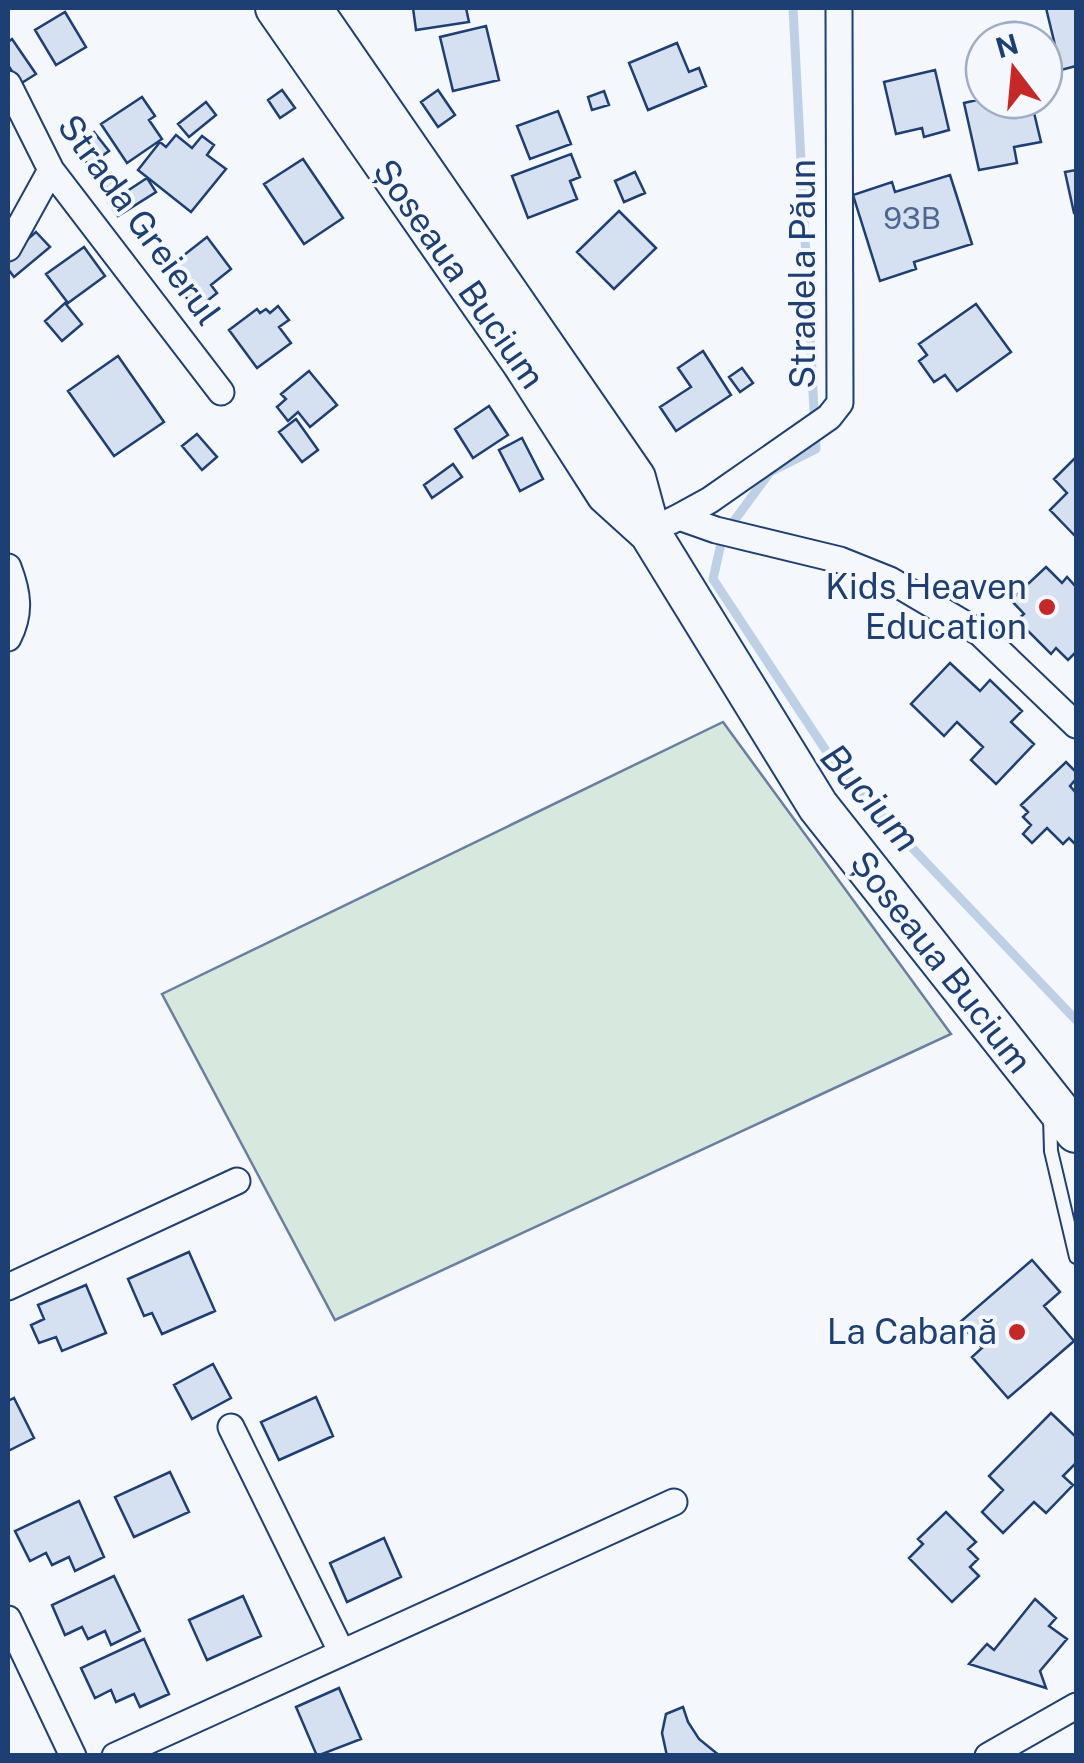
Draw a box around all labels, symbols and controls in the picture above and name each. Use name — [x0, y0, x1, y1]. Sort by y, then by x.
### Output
north arrow — [964, 20, 1064, 120]
text: N — [992, 27, 1022, 64]
street label: Strada Greierul — [49, 107, 229, 333]
street label: Șoseaua Bucium — [365, 151, 554, 396]
street label: Stradela Păun — [782, 159, 823, 389]
house number: 93B — [883, 200, 941, 236]
place label: Kids Heaven Education — [825, 566, 1027, 647]
marker: Kids Heaven Education — [1036, 596, 1058, 618]
water label: Bucium — [811, 735, 929, 861]
street label: Șoseaua Bucium — [842, 843, 1041, 1081]
place label: La Cabană — [827, 1311, 997, 1352]
marker: La Cabană — [1006, 1321, 1028, 1343]

